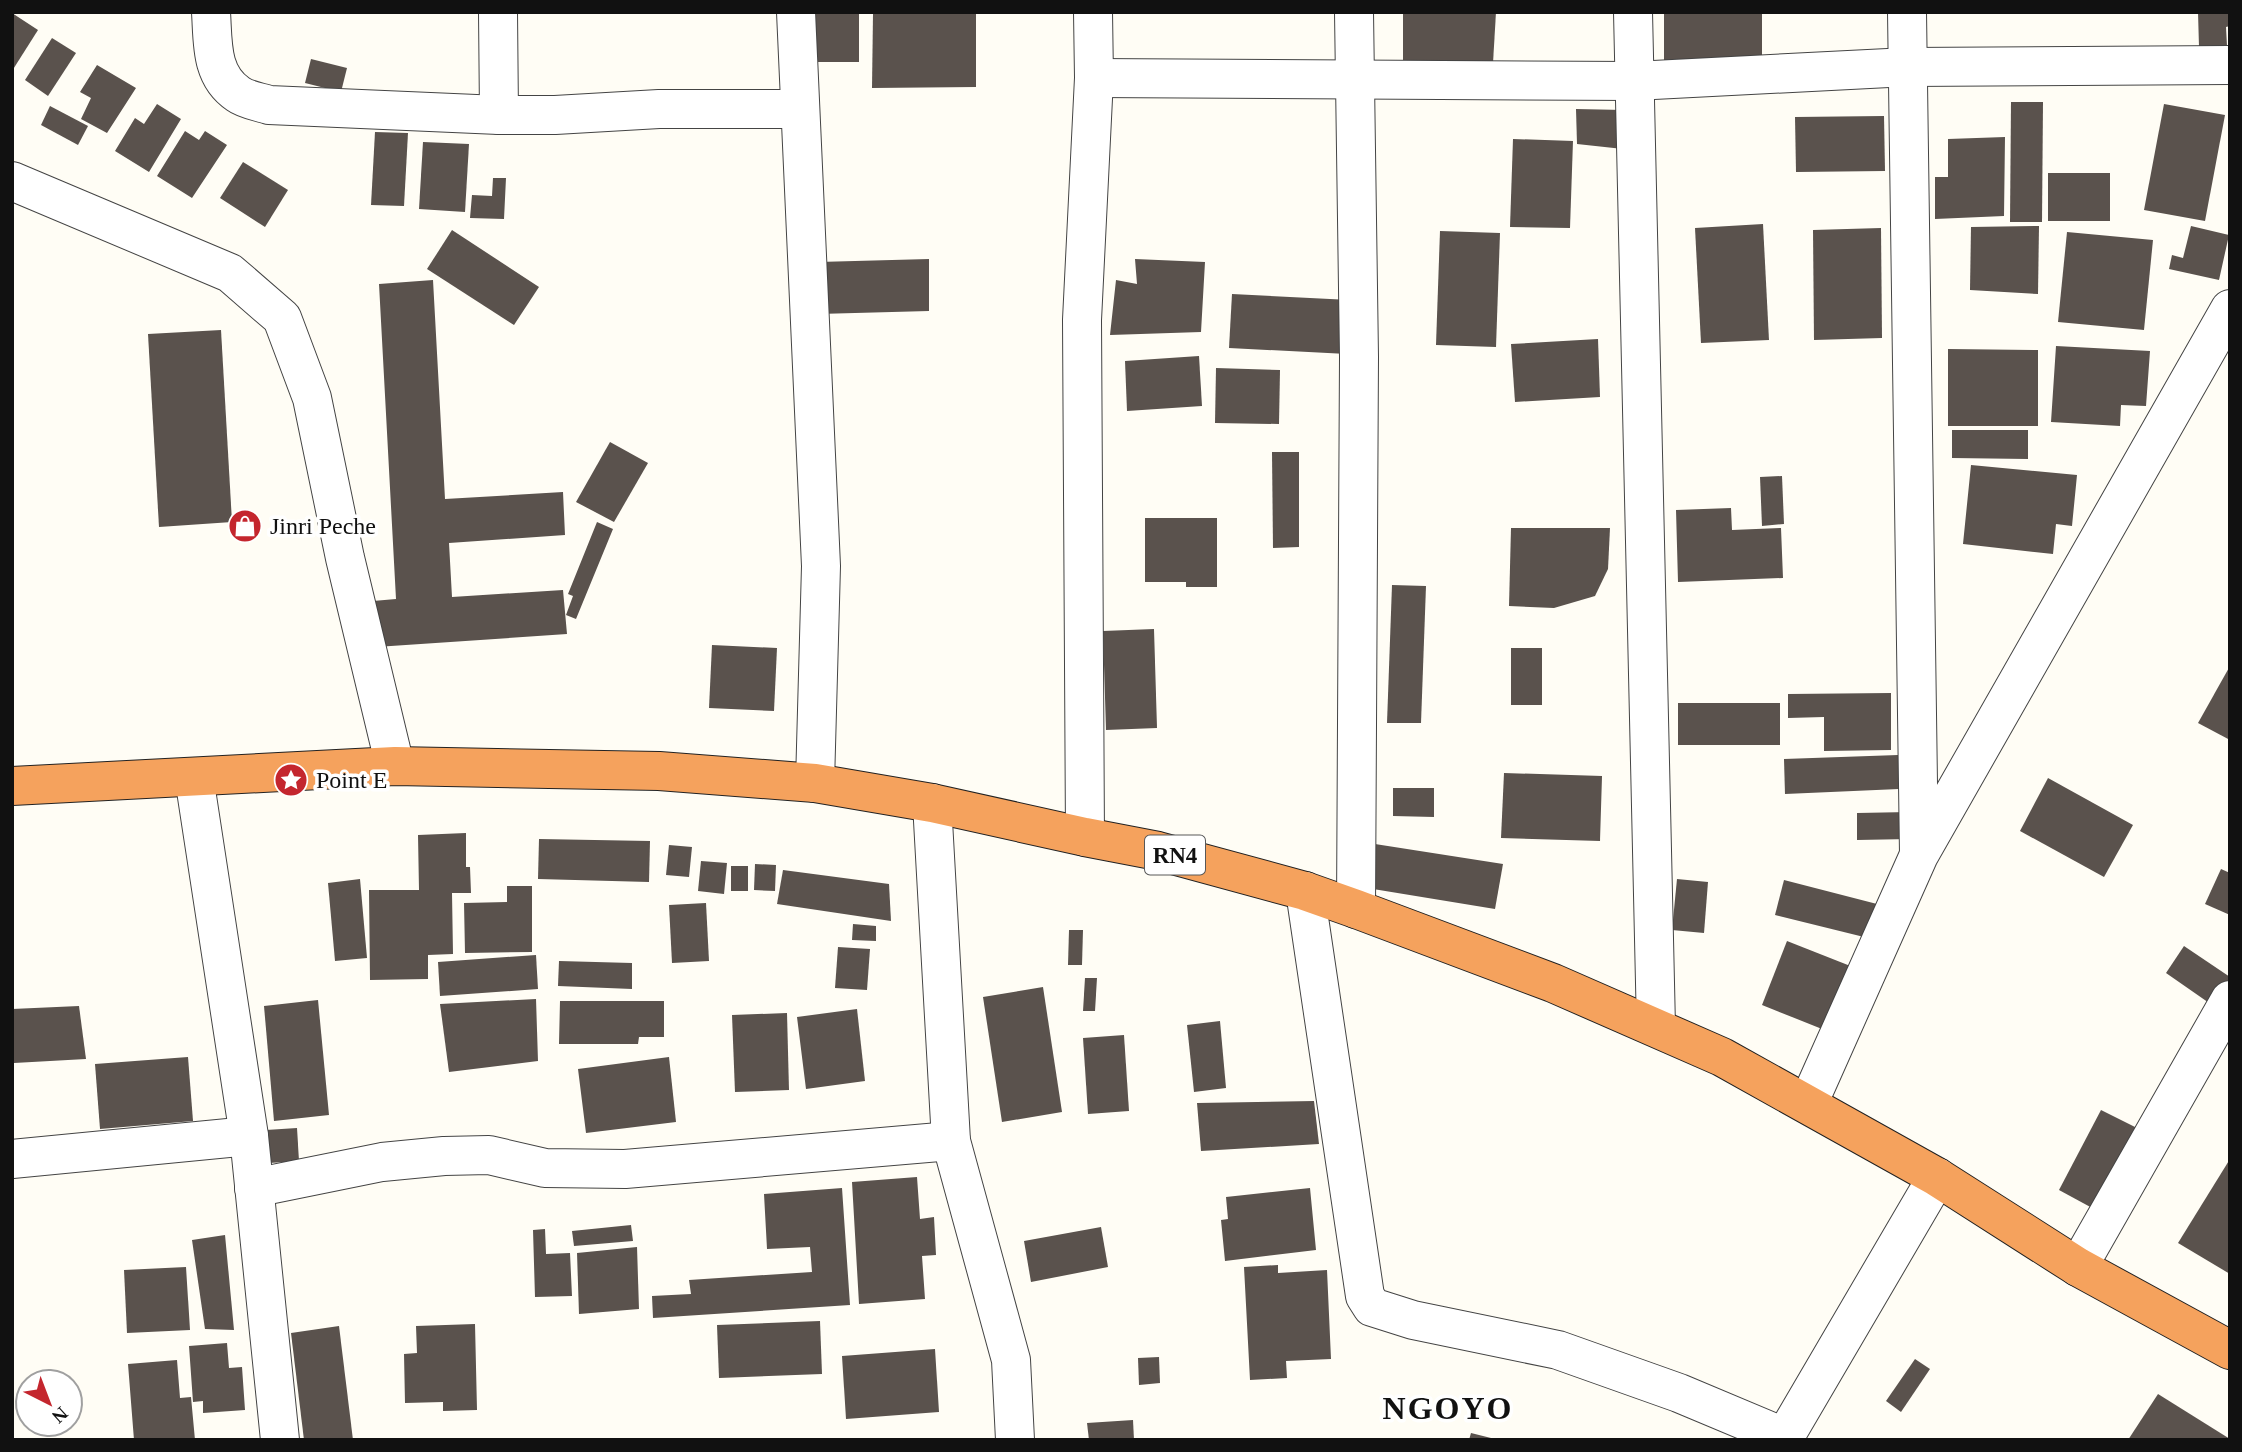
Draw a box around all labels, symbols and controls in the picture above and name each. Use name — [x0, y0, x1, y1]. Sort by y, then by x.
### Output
shop icon: Jinri Peche — [226, 507, 264, 545]
place label: Jinri Peche — [270, 513, 376, 539]
place icon: Point E — [272, 761, 310, 799]
place label: Point E — [316, 767, 387, 793]
road number: RN4 — [1145, 835, 1205, 874]
north arrow — [14, 1368, 84, 1438]
district label: NGOYO — [1383, 1390, 1513, 1426]
text: N — [48, 1403, 72, 1428]

